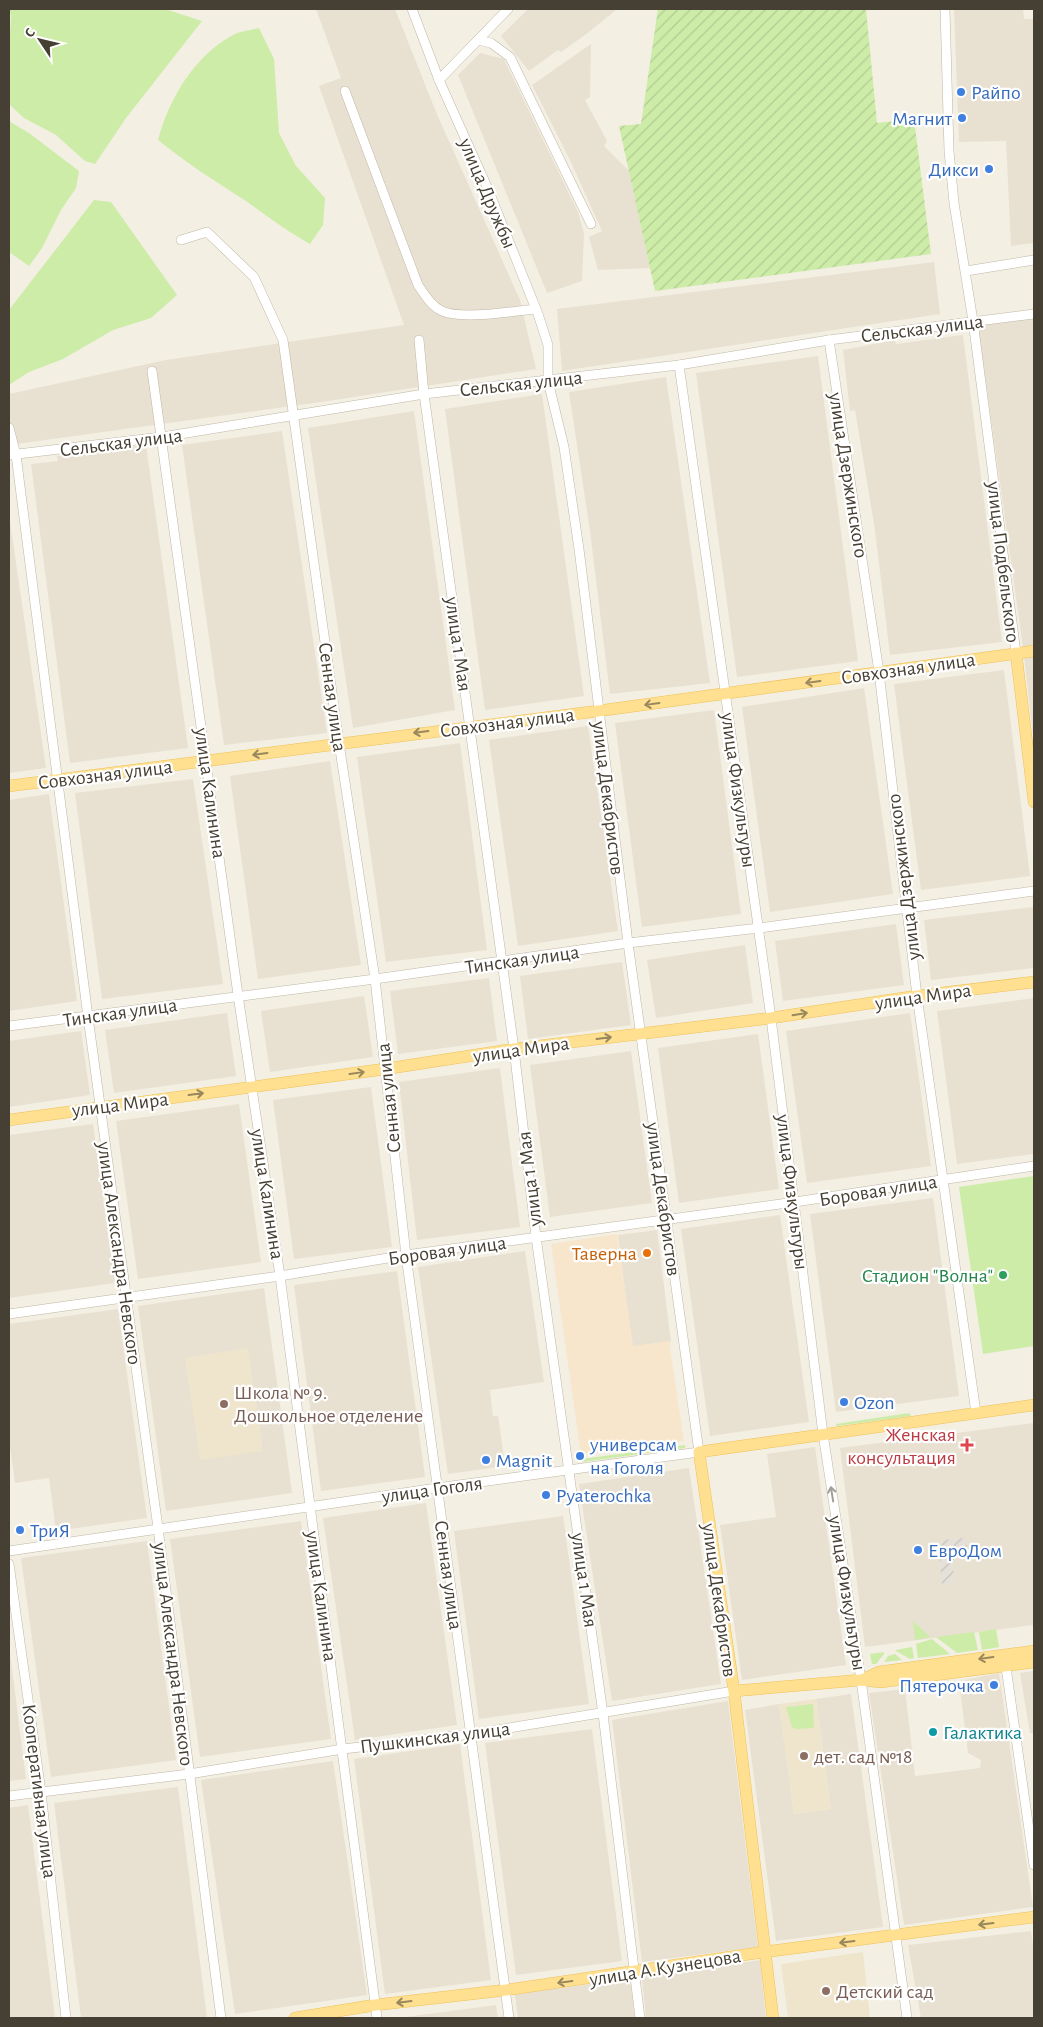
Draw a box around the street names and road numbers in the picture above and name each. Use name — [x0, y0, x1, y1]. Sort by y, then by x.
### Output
street label: улица Дружбы — [455, 135, 519, 251]
street label: Сельская улица — [860, 312, 985, 346]
street label: Сельская улица — [459, 368, 584, 400]
street label: улица Дзержинского — [825, 390, 871, 559]
street label: Сельская улица — [59, 426, 184, 460]
street label: улица Подбельского — [983, 479, 1023, 644]
street label: улица 1 Мая — [441, 594, 475, 693]
street label: Сенная улица — [314, 641, 350, 753]
street label: Совхозная улица — [840, 650, 977, 688]
street label: Совхозная улица — [439, 705, 576, 741]
street label: улица Физкультуры — [717, 710, 759, 869]
street label: улица Декабристов — [589, 719, 627, 876]
street label: улица Калинина — [191, 726, 229, 860]
street label: Совхозная улица — [37, 757, 174, 793]
street label: улица Дзержинского — [884, 793, 924, 962]
street label: Тинская улица — [464, 942, 581, 978]
street label: улица Мира — [873, 980, 973, 1014]
street label: Тинская улица — [62, 995, 179, 1031]
street label: улица Мира — [471, 1033, 571, 1067]
street label: Сенная улица — [373, 1042, 405, 1154]
street label: улица Мира — [70, 1089, 169, 1121]
street label: улица Физкультуры — [772, 1112, 811, 1271]
street label: улица Декабристов — [642, 1120, 684, 1277]
street label: улица Калинина — [247, 1127, 287, 1261]
street label: улица 1 Мая — [514, 1130, 546, 1229]
street label: улица Александра Невского — [93, 1139, 145, 1366]
street label: Боровая улица — [818, 1172, 939, 1210]
street label: Боровая улица — [387, 1233, 508, 1269]
street label: улица Гоголя — [379, 1473, 484, 1507]
street label: улица Физкультуры — [825, 1513, 869, 1672]
street label: Сенная улица — [430, 1519, 466, 1631]
street label: улица Декабристов — [698, 1521, 740, 1678]
street label: улица Калинина — [302, 1529, 340, 1663]
street label: улица 1 Мая — [567, 1530, 601, 1629]
street label: улица Александра Невского — [149, 1540, 197, 1767]
street label: Кооперативная улица — [18, 1703, 60, 1879]
street label: Пушкинская улица — [359, 1719, 511, 1757]
street label: улица А.Кузнецова — [587, 1946, 742, 1990]

